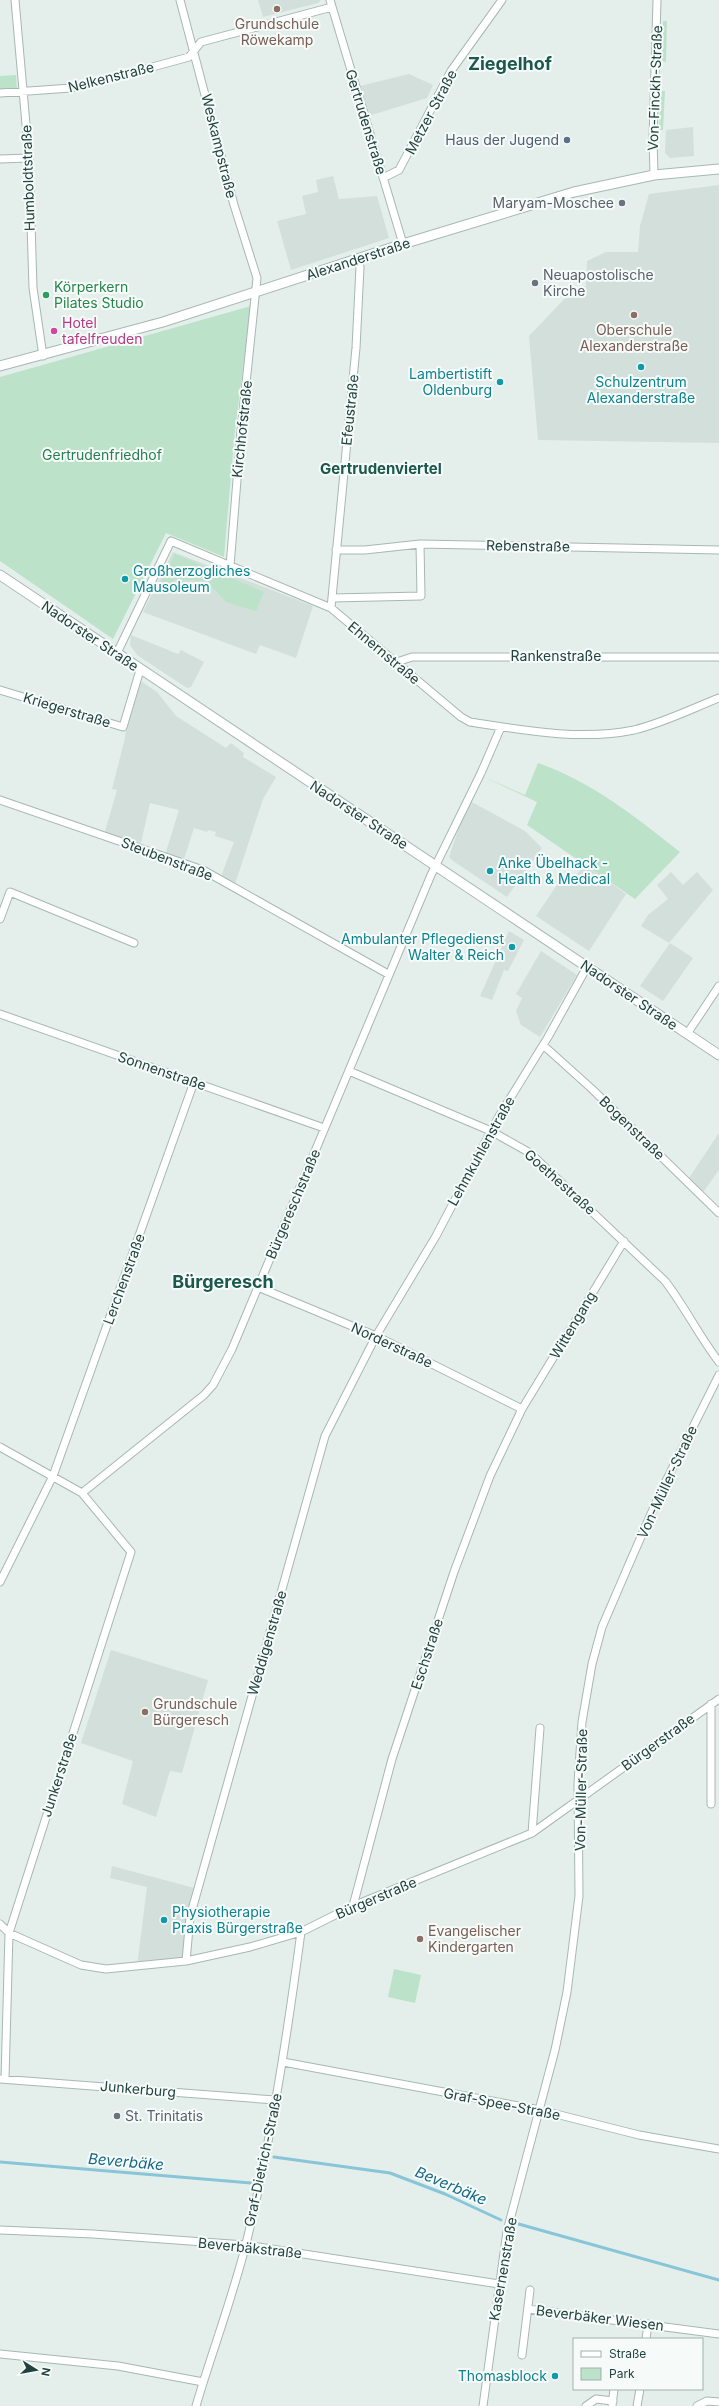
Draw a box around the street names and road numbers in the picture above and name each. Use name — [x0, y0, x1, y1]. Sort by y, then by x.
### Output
street label: Von-Finckh-Straße — [644, 25, 665, 151]
street label: Nelkenstraße — [66, 58, 156, 95]
street label: Metzer Straße — [401, 66, 460, 157]
street label: Gertrudenstraße — [342, 67, 391, 177]
street label: Weskampstraße — [198, 92, 241, 200]
street label: Humboldtstraße — [17, 125, 38, 231]
street label: Alexanderstraße — [304, 234, 412, 283]
street label: Efeustraße — [337, 373, 362, 446]
street label: Kirchhofstraße — [228, 379, 255, 478]
street label: Rebenstraße — [486, 536, 570, 555]
street label: Nadorster Straße — [39, 597, 142, 674]
street label: Ehnernstraße — [345, 618, 424, 688]
street label: Rankenstraße — [511, 647, 601, 664]
street label: Kriegerstraße — [21, 688, 113, 731]
street label: Nadorster Straße — [307, 777, 411, 853]
street label: Steubenstraße — [119, 833, 215, 884]
street label: Nadorster Straße — [578, 956, 681, 1033]
street label: Sonnenstraße — [116, 1047, 209, 1094]
street label: Bogenstraße — [596, 1092, 669, 1163]
street label: Lehmkuhlenstraße — [443, 1093, 518, 1208]
street label: Goethestraße — [521, 1145, 599, 1218]
street label: Bürgereschstraße — [262, 1146, 323, 1261]
street label: Lerchenstraße — [99, 1231, 148, 1327]
street label: Wittengang — [546, 1288, 599, 1362]
street label: Norderstraße — [349, 1318, 436, 1371]
street label: Von-Müller-Straße — [633, 1423, 700, 1541]
street label: Weddigenstraße — [243, 1588, 290, 1697]
street label: Eschstraße — [407, 1616, 446, 1692]
street label: Bürgerstraße — [618, 1709, 698, 1774]
street label: Von-Müller-Straße — [571, 1729, 590, 1851]
street label: Junkerstraße — [37, 1731, 80, 1819]
street label: Bürgerstraße — [333, 1873, 419, 1922]
street label: Junkerburg — [99, 2077, 177, 2100]
street label: Graf-Spee-Straße — [442, 2084, 562, 2123]
street label: Graf-Dietrich-Straße — [240, 2092, 285, 2228]
street label: Kasernenstraße — [485, 2216, 520, 2322]
street label: Beverbäkstraße — [197, 2234, 303, 2261]
street label: Beverbäker Wiesen — [535, 2301, 665, 2334]

